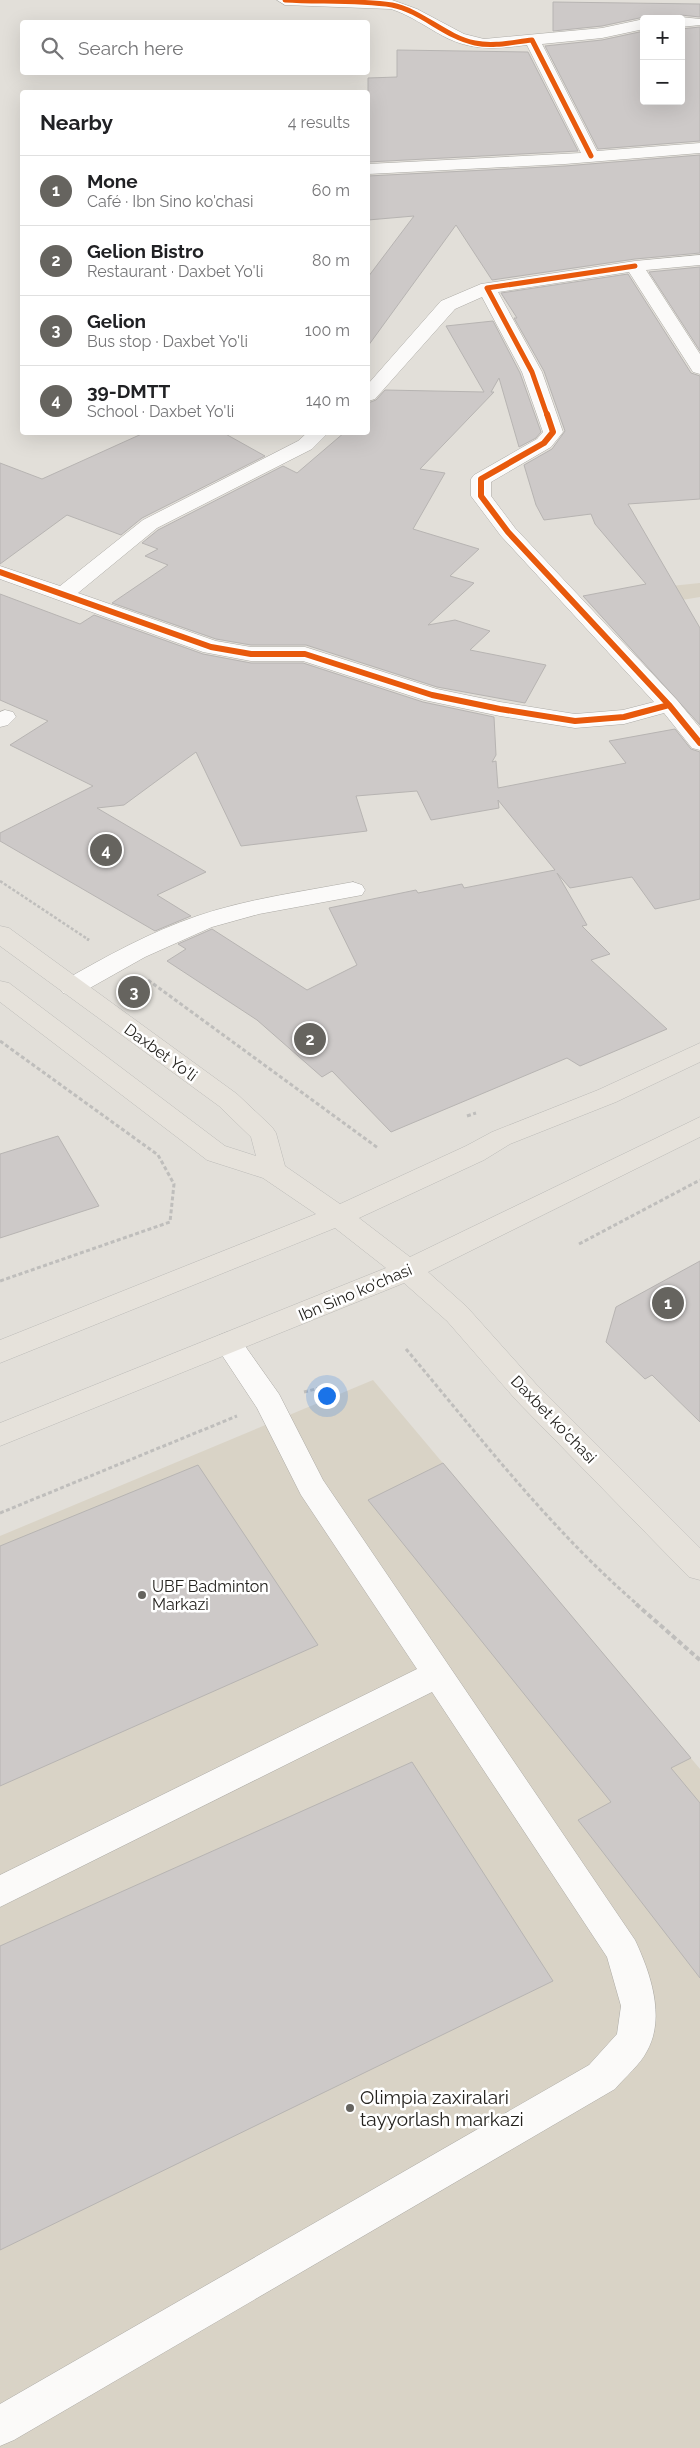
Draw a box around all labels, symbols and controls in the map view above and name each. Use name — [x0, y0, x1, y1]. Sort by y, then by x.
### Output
map controls — [640, 15, 685, 105]
button: + — [640, 15, 685, 60]
search box — [20, 20, 370, 75]
icon: search — [38, 34, 66, 62]
text: Search here — [78, 37, 184, 59]
button: − — [640, 60, 685, 105]
text: Nearby — [40, 110, 113, 135]
text: 4 results — [288, 113, 350, 132]
text: Mone — [87, 170, 138, 192]
text: 1 — [52, 181, 60, 200]
text: 60 m — [312, 181, 350, 200]
text: Café · Ibn Sino ko'chasi — [87, 192, 254, 211]
text: Gelion Bistro — [87, 240, 204, 262]
text: 2 — [51, 251, 61, 270]
text: 80 m — [312, 251, 350, 270]
text: Restaurant · Daxbet Yo'li — [87, 262, 263, 281]
text: Gelion — [87, 310, 146, 332]
text: 3 — [52, 321, 60, 340]
text: 100 m — [305, 321, 350, 340]
text: Bus stop · Daxbet Yo'li — [87, 332, 248, 351]
text: 39-DMTT — [87, 380, 170, 402]
text: 4 — [51, 391, 61, 410]
text: 140 m — [306, 391, 350, 410]
text: School · Daxbet Yo'li — [87, 402, 234, 421]
pin: 4 — [90, 831, 122, 869]
pin: 3 — [118, 973, 150, 1011]
street label: Daxbet Yo'li — [121, 1020, 201, 1085]
pin: 2 — [294, 1020, 326, 1058]
street label: Ibn Sino ko'chasi — [296, 1260, 415, 1325]
pin: 1 — [652, 1284, 684, 1322]
street label: Daxbet ko'chasi — [507, 1371, 600, 1467]
your location — [314, 1383, 340, 1409]
place label: UBF Badminton Markazi — [152, 1577, 269, 1614]
marker: UBF Badminton Markazi — [136, 1589, 148, 1601]
place label: Olimpia zaxiralari tayyorlash markazi — [360, 2086, 524, 2130]
marker: Olimpia zaxiralari tayyorlash markazi — [344, 2102, 356, 2114]

